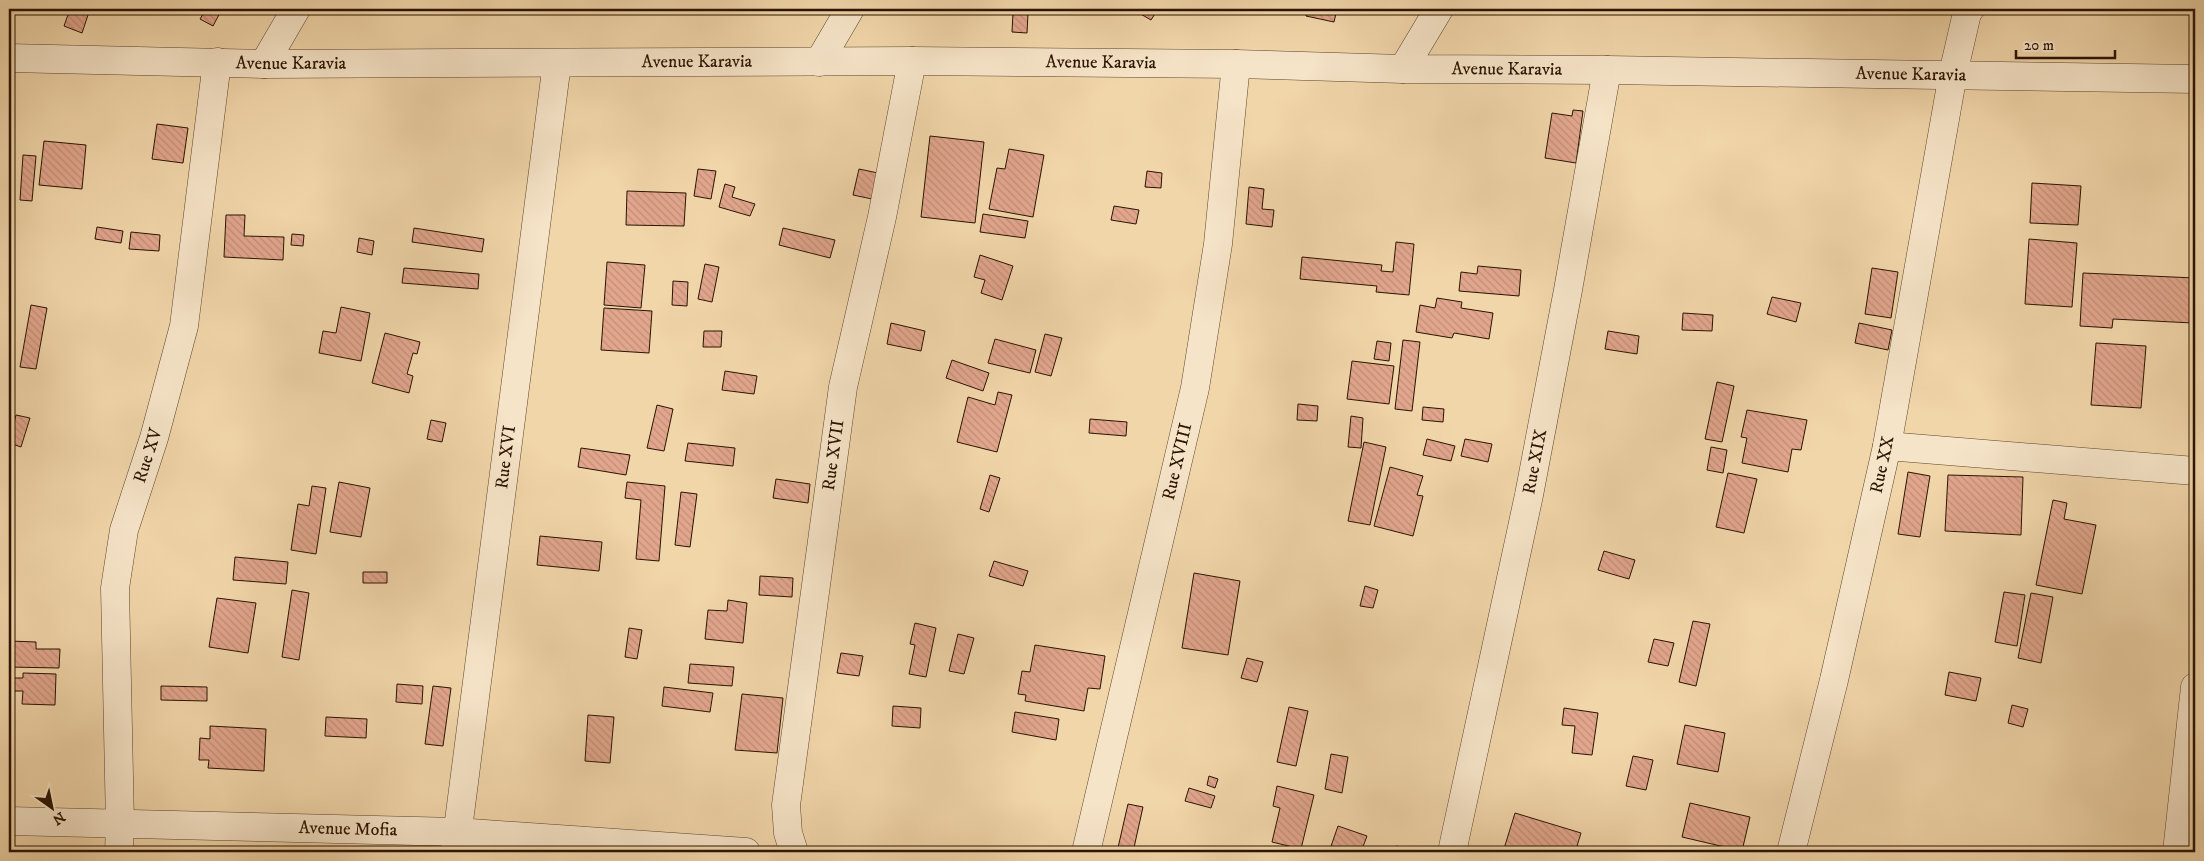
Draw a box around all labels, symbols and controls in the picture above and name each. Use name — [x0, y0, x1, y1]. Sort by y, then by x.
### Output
scale bar — [2016, 28, 2115, 60]
text: 20 m — [2024, 36, 2054, 55]
street label: Avenue Karavia — [642, 51, 753, 73]
street label: Avenue Karavia — [1045, 51, 1157, 74]
street label: Avenue Karavia — [235, 52, 347, 75]
street label: Avenue Karavia — [1451, 58, 1563, 81]
street label: Avenue Karavia — [1855, 63, 1967, 87]
street label: Rue XVII — [818, 418, 849, 492]
street label: Rue XVIII — [1158, 421, 1197, 502]
street label: Rue XVI — [491, 424, 521, 490]
street label: Rue XV — [129, 425, 167, 486]
street label: Rue XIX — [1518, 428, 1552, 496]
street label: Rue XX — [1866, 434, 1900, 496]
north arrow — [28, 784, 78, 834]
text: N — [48, 807, 68, 829]
street label: Avenue Mofia — [298, 817, 398, 842]

